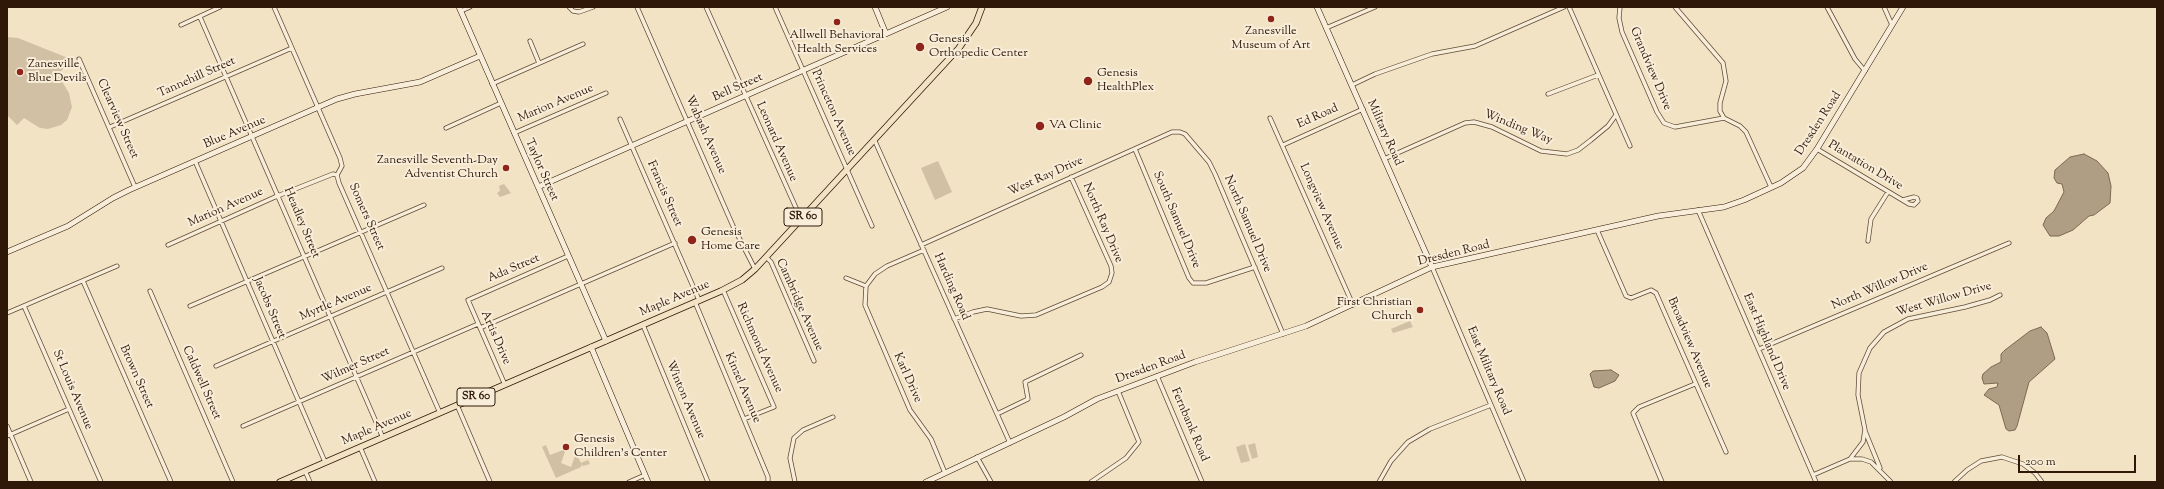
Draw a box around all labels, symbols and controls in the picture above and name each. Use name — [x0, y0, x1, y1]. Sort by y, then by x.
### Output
marker: Zanesville Museum of Art — [1266, 14, 1276, 24]
marker: Allwell Behavioral Health Services — [832, 17, 842, 27]
place label: Zanesville Museum of Art — [1232, 25, 1310, 53]
street label: Grandview Drive — [1626, 25, 1674, 113]
place label: Allwell Behavioral Health Services — [790, 29, 884, 57]
place label: Genesis Orthopedic Center — [929, 33, 1028, 61]
marker: Genesis Orthopedic Center — [914, 41, 926, 53]
street label: Tannehill Street — [156, 55, 238, 101]
place label: Zanesville Blue Devils — [28, 58, 86, 86]
marker: Zanesville Blue Devils — [15, 67, 25, 77]
place label: Genesis HealthPlex — [1097, 67, 1154, 95]
street label: Princeton Avenue — [808, 68, 858, 158]
street label: Bell Street — [711, 71, 765, 105]
marker: Genesis HealthPlex — [1082, 75, 1094, 87]
street label: Clearview Street — [93, 77, 141, 161]
street label: Marion Avenue — [516, 82, 596, 126]
street label: Dresden Road — [1793, 89, 1845, 159]
street label: Wabash Avenue — [681, 93, 729, 177]
street label: Military Road — [1363, 98, 1405, 168]
street label: Leonard Avenue — [752, 100, 800, 184]
street label: Ed Road — [1295, 102, 1341, 132]
street label: Winding Way — [1482, 108, 1554, 148]
street label: Blue Avenue — [202, 114, 268, 152]
place label: VA Clinic — [1049, 119, 1102, 133]
marker: VA Clinic — [1034, 120, 1046, 132]
street label: Taylor Street — [521, 137, 561, 203]
street label: Plantation Drive — [1825, 138, 1905, 194]
place label: Zanesville Seventh-Day Adventist Church — [377, 154, 498, 182]
street label: West Ray Drive — [1006, 154, 1086, 200]
street label: Francis Street — [643, 159, 685, 229]
street label: Longview Avenue — [1295, 161, 1347, 253]
marker: Zanesville Seventh-Day Adventist Church — [501, 163, 511, 173]
street label: South Samuel Drive — [1149, 169, 1203, 271]
street label: North Samuel Drive — [1220, 173, 1274, 275]
street label: Somers Street — [345, 181, 387, 253]
street label: North Ray Drive — [1079, 181, 1125, 265]
street label: Marion Avenue — [186, 185, 266, 231]
street label: Headley Street — [280, 185, 322, 261]
road number: SR 60 — [784, 208, 822, 226]
place label: Genesis Home Care — [701, 226, 760, 254]
marker: Genesis Home Care — [686, 234, 698, 246]
street label: Dresden Road — [1417, 238, 1491, 270]
street label: Harding Road — [930, 251, 972, 323]
street label: Ada Street — [486, 252, 542, 286]
street label: Cambridge Avenue — [772, 256, 826, 354]
street label: North Willow Drive — [1830, 260, 1930, 314]
street label: Jacobs Street — [250, 275, 288, 341]
street label: Maple Avenue — [638, 278, 712, 320]
street label: West Willow Drive — [1895, 280, 1993, 320]
street label: Myrtle Avenue — [298, 281, 374, 325]
street label: East Highland Drive — [1739, 291, 1793, 393]
street label: Broadview Avenue — [1663, 295, 1715, 391]
place label: First Christian Church — [1337, 296, 1412, 324]
street label: Richmond Avenue — [733, 301, 785, 395]
marker: First Christian Church — [1415, 305, 1425, 315]
street label: Artis Drive — [477, 309, 513, 367]
street label: East Military Road — [1463, 325, 1513, 417]
street label: Brown Street — [116, 343, 156, 411]
street label: Caldwell Street — [178, 344, 224, 422]
street label: Wilmer Street — [320, 345, 392, 387]
street label: St Louis Avenue — [49, 348, 95, 432]
street label: Dresden Road — [1114, 349, 1188, 387]
street label: Kinzel Avenue — [721, 351, 763, 425]
street label: Karl Drive — [890, 351, 924, 405]
street label: Winton Avenue — [662, 359, 708, 441]
street label: Fernbank Road — [1167, 386, 1211, 464]
road number: SR 60 — [457, 388, 495, 406]
street label: Maple Avenue — [340, 407, 414, 449]
place label: Genesis Children's Center — [574, 433, 667, 461]
marker: Genesis Children's Center — [561, 442, 571, 452]
scale bar — [2020, 447, 2138, 473]
text: 200 m — [2025, 453, 2056, 471]

